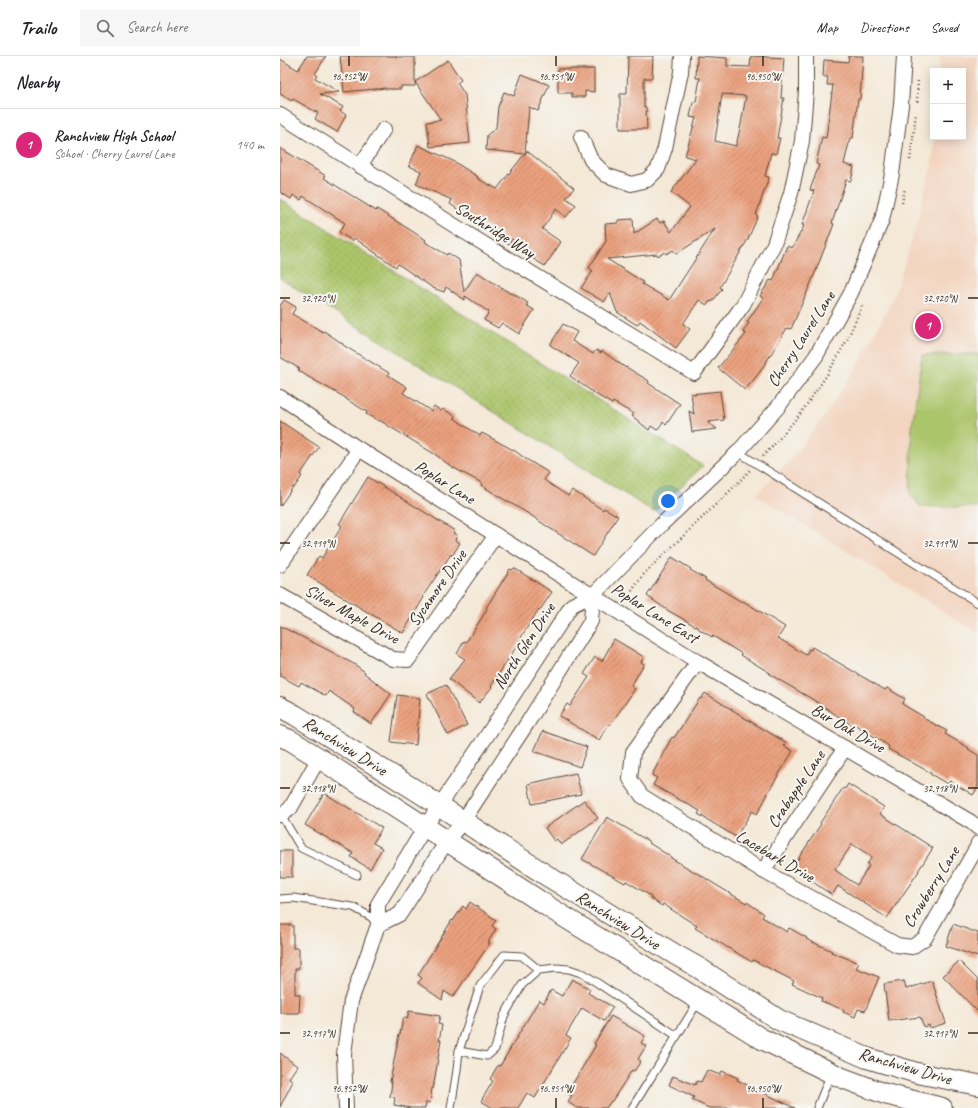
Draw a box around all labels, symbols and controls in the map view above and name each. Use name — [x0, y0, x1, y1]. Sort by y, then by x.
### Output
search box — [80, 10, 360, 46]
text: Trailo — [20, 16, 56, 40]
icon: search — [94, 17, 116, 39]
text: Search here — [126, 18, 188, 37]
text: Map — [817, 19, 838, 36]
text: Directions — [860, 19, 909, 36]
text: Saved — [931, 19, 958, 36]
map controls — [930, 68, 966, 140]
button: + — [930, 68, 966, 104]
text: 96.952°W — [332, 70, 368, 83]
text: 96.951°W — [539, 70, 575, 83]
text: 96.950°W — [746, 70, 782, 83]
text: Nearby — [16, 72, 59, 93]
button: − — [930, 104, 966, 140]
text: Ranchview High School — [54, 127, 173, 146]
text: 1 — [26, 137, 32, 153]
text: 140 m — [236, 137, 264, 153]
text: School · Cherry Laurel Lane — [54, 146, 175, 162]
street label: Southridge Way — [451, 197, 540, 263]
street label: Cherry Laurel Lane — [762, 286, 841, 391]
text: 32.920°N — [301, 292, 337, 305]
text: 32.920°N — [923, 292, 959, 305]
pin: 1 — [915, 311, 941, 341]
street label: Poplar Lane — [411, 455, 480, 509]
your location — [658, 491, 678, 511]
text: 32.919°N — [301, 537, 337, 550]
text: 32.919°N — [923, 537, 959, 550]
street label: Sycamore Drive — [403, 544, 472, 630]
street label: Poplar Lane East — [608, 578, 704, 649]
street label: Silver Maple Drive — [301, 579, 404, 649]
street label: North Glen Drive — [488, 598, 560, 693]
street label: Bur Oak Drive — [808, 699, 890, 758]
street label: Ranchview Drive — [299, 712, 392, 781]
street label: Crabapple Lane — [762, 745, 830, 832]
text: 32.918°N — [301, 782, 337, 795]
text: 32.918°N — [923, 782, 959, 795]
street label: Lacebark Drive — [732, 825, 819, 888]
street label: Crowberry Lane — [898, 841, 965, 931]
street label: Ranchview Drive — [572, 886, 665, 955]
text: 32.917°N — [301, 1027, 337, 1040]
text: 32.917°N — [923, 1027, 959, 1040]
street label: Ranchview Drive — [856, 1043, 955, 1090]
text: 96.952°W — [332, 1082, 368, 1095]
text: 96.951°W — [539, 1082, 575, 1095]
text: 96.950°W — [746, 1082, 782, 1095]

